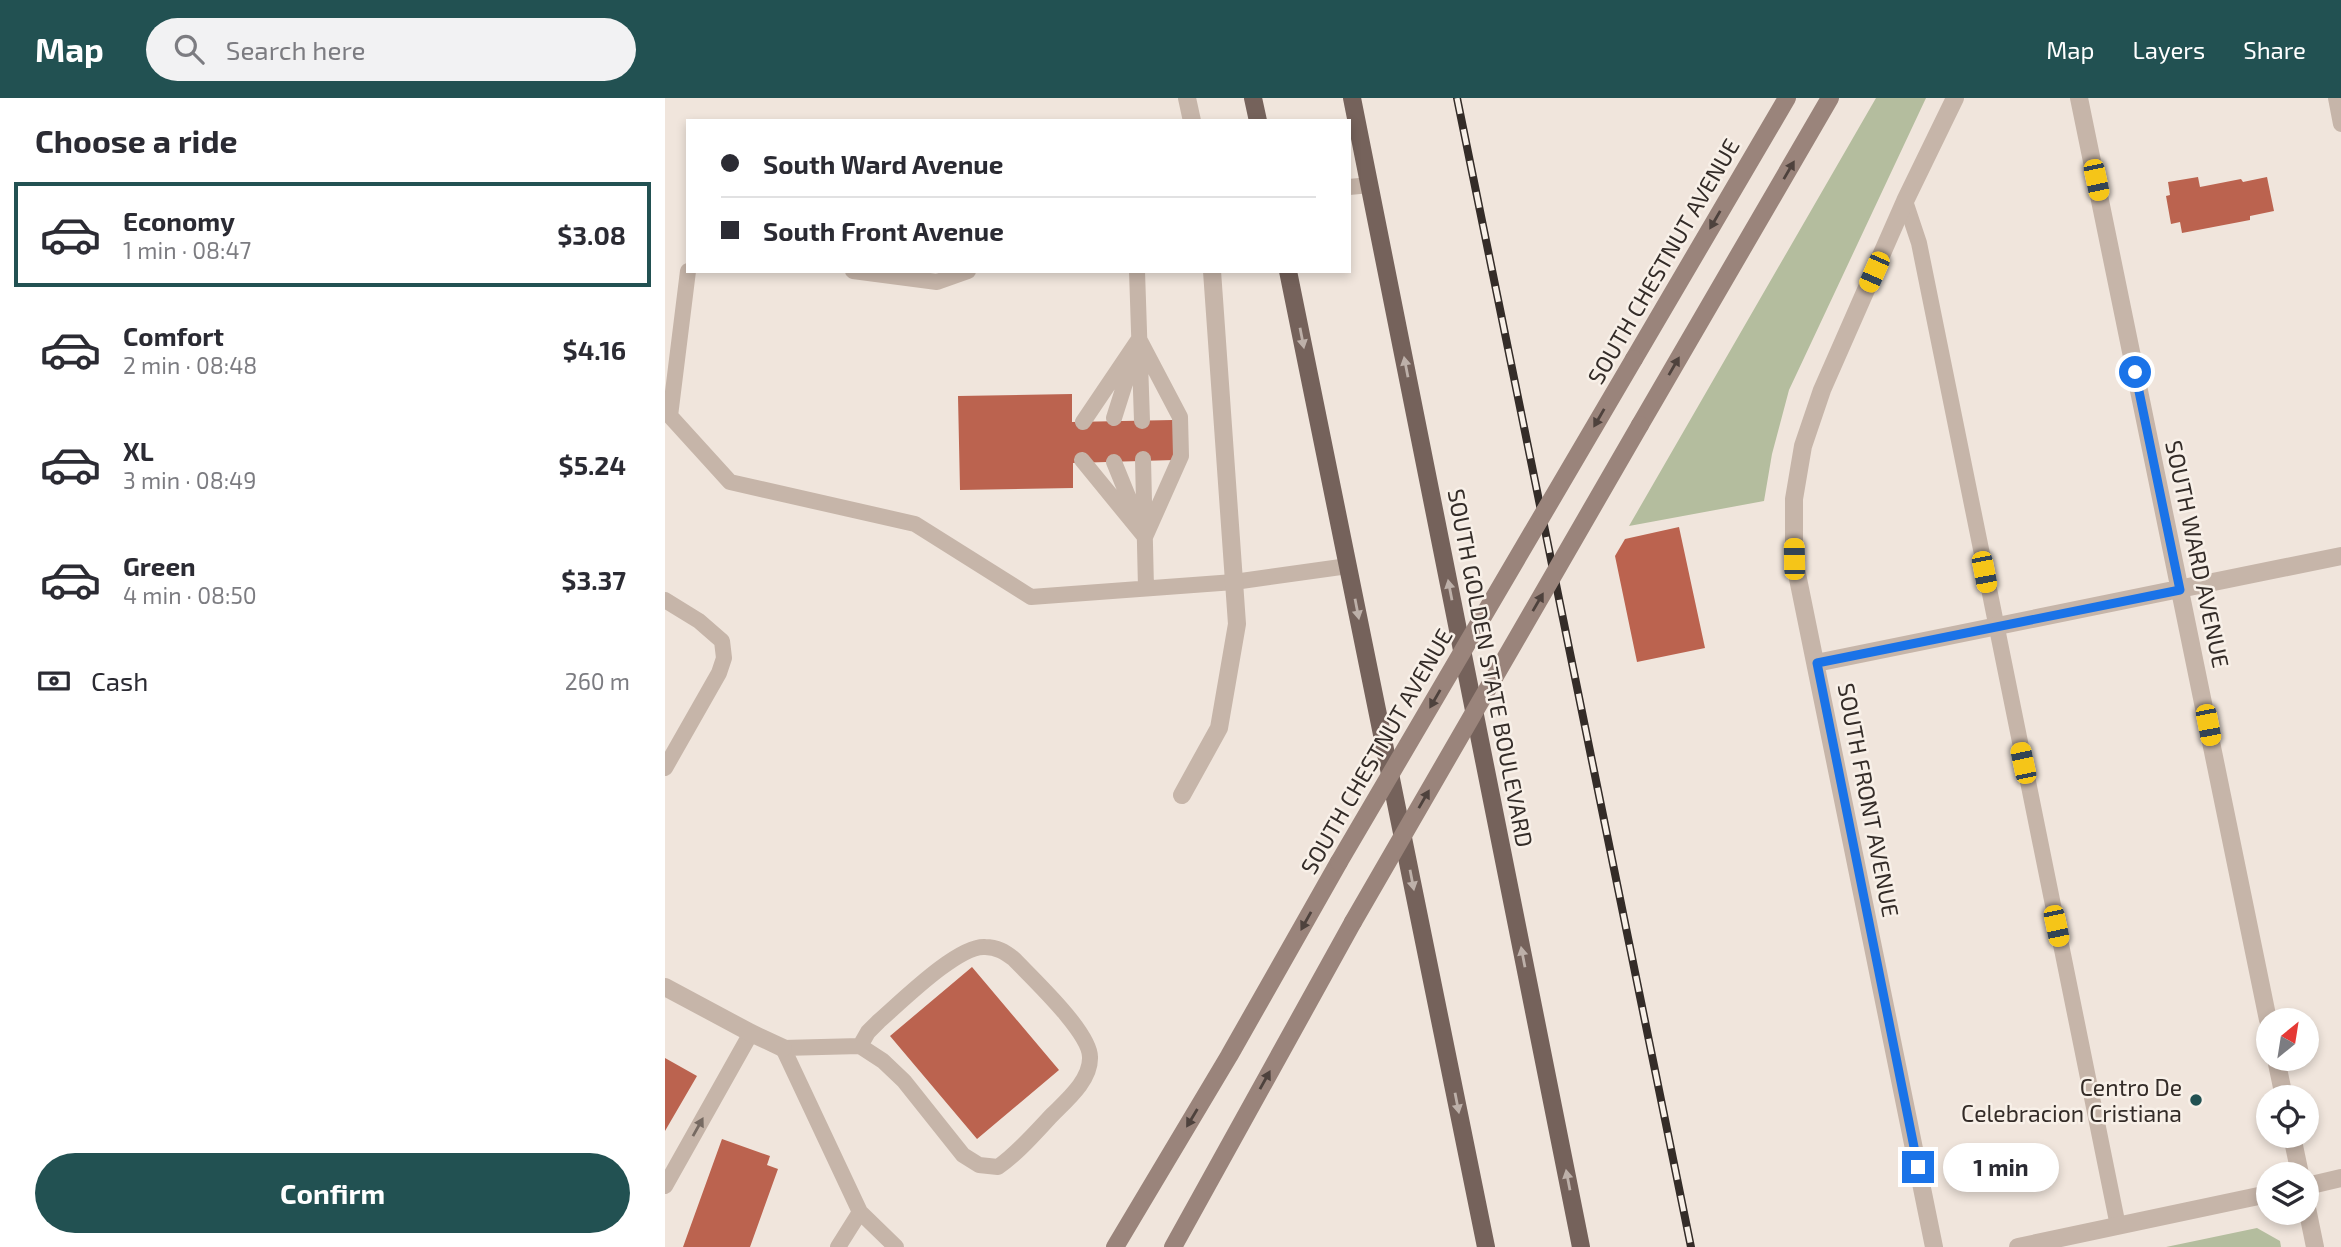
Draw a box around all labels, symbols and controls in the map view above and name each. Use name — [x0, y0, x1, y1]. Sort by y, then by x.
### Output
search box — [146, 18, 636, 81]
text: Map — [35, 29, 104, 69]
icon: search — [170, 30, 208, 68]
text: Search here — [226, 34, 365, 65]
text: Map — [2046, 35, 2094, 64]
text: Layers — [2132, 35, 2205, 64]
text: Share — [2243, 35, 2306, 64]
text: Choose a ride — [35, 121, 238, 159]
street label: SOUTH CHESTNUT AVENUE — [1581, 133, 1745, 389]
text: South Ward Avenue — [763, 148, 1003, 179]
car — [2082, 157, 2111, 203]
one-way arrow — [1783, 160, 1795, 179]
icon: car — [39, 203, 102, 266]
text: Economy — [123, 205, 235, 236]
one-way arrow — [1709, 211, 1721, 230]
text: South Front Avenue — [763, 215, 1004, 246]
text: $3.08 — [557, 219, 626, 250]
text: 1 min · 08:47 — [123, 236, 251, 264]
car — [1856, 249, 1893, 295]
icon: car — [39, 318, 102, 381]
text: Comfort — [123, 320, 224, 351]
one-way arrow — [1297, 327, 1308, 349]
text: $4.16 — [563, 334, 626, 365]
text: 2 min · 08:48 — [123, 351, 257, 379]
one-way arrow — [1400, 356, 1411, 378]
route start — [2119, 356, 2151, 388]
one-way arrow — [1668, 357, 1680, 376]
one-way arrow — [1593, 409, 1606, 428]
icon: car — [39, 433, 102, 496]
text: XL — [123, 435, 154, 466]
street label: SOUTH WARD AVENUE — [2160, 438, 2236, 670]
text: $5.24 — [559, 449, 626, 480]
text: 3 min · 08:49 — [123, 466, 256, 494]
street label: SOUTH GOLDEN STATE BOULEVARD — [1442, 486, 1540, 850]
car — [1784, 538, 1805, 580]
icon: car — [39, 548, 102, 611]
car — [1970, 549, 1999, 595]
text: Green — [123, 550, 196, 581]
text: $3.37 — [561, 564, 626, 595]
one-way arrow — [1445, 579, 1456, 601]
text: 4 min · 08:50 — [123, 581, 257, 609]
one-way arrow — [1532, 593, 1544, 612]
one-way arrow — [1352, 598, 1363, 620]
street label: SOUTH CHESTNUT AVENUE — [1294, 623, 1458, 879]
icon: cash — [35, 662, 73, 700]
text: Cash — [91, 665, 148, 696]
text: 260 m — [565, 667, 630, 695]
street label: SOUTH FRONT AVENUE — [1833, 681, 1905, 919]
one-way arrow — [1428, 689, 1441, 708]
car — [2194, 702, 2223, 748]
car — [2009, 740, 2038, 786]
one-way arrow — [1418, 790, 1430, 809]
one-way arrow — [1407, 869, 1418, 891]
car — [2042, 903, 2071, 949]
one-way arrow — [1300, 911, 1312, 931]
one-way arrow — [1518, 946, 1529, 968]
north arrow — [2256, 1008, 2319, 1071]
map controls — [2256, 1008, 2319, 1225]
one-way arrow — [1259, 1070, 1271, 1090]
place label: Centro De Celebracion Cristiana — [1961, 1073, 2182, 1127]
button: locate — [2256, 1085, 2319, 1148]
one-way arrow — [1452, 1092, 1463, 1114]
marker: Centro De Celebracion Cristiana — [2188, 1092, 2204, 1108]
one-way arrow — [1186, 1109, 1198, 1128]
one-way arrow — [692, 1117, 704, 1137]
callout: 1 min — [1943, 1142, 2058, 1192]
route end — [1902, 1151, 1934, 1183]
button: Confirm — [35, 1153, 630, 1233]
text: 1 min — [1973, 1153, 2029, 1181]
button: layers — [2256, 1162, 2319, 1225]
one-way arrow — [1562, 1169, 1573, 1191]

